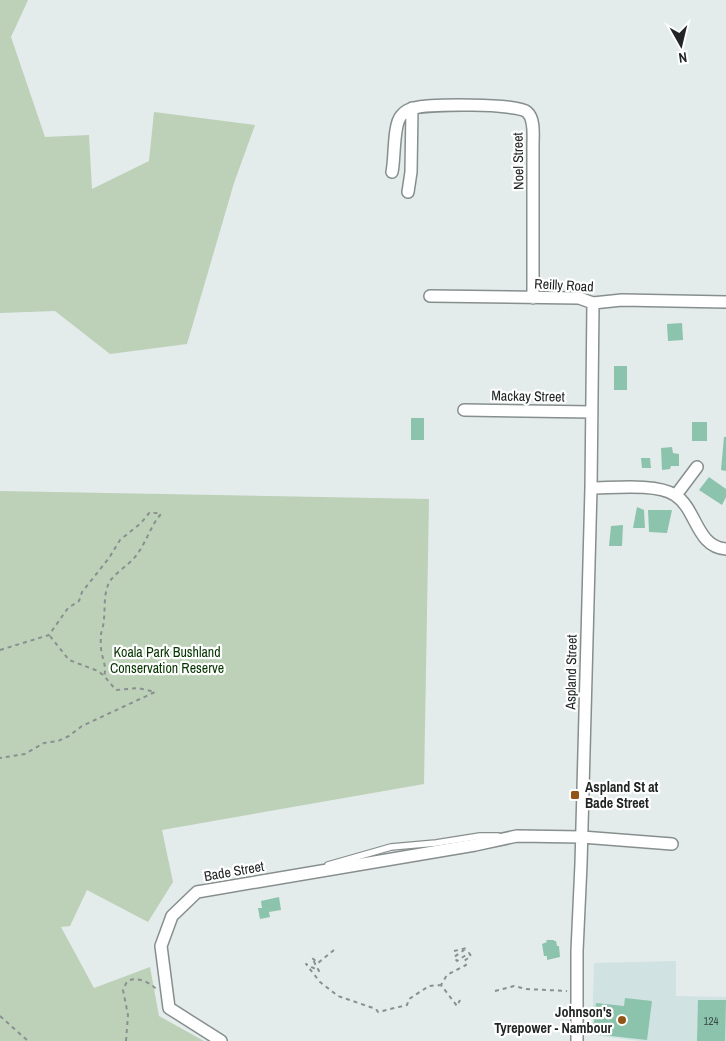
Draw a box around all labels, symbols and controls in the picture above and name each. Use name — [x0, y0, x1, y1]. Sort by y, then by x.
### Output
north arrow — [656, 20, 706, 70]
text: N — [677, 48, 688, 67]
street label: Noel Street — [509, 132, 527, 190]
street label: Reilly Road — [534, 274, 594, 296]
street label: Mackay Street — [491, 386, 565, 406]
street label: Aspland Street — [561, 634, 581, 711]
park label: Koala Park Bushland Conservation Reserve — [110, 643, 224, 677]
place label: Aspland St at Bade Street — [585, 778, 659, 812]
marker: Aspland St at Bade Street — [569, 789, 581, 801]
street label: Bade Street — [203, 857, 265, 885]
place label: Johnson's Tyrepower - Nambour — [494, 1003, 613, 1037]
marker: Johnson's Tyrepower - Nambour — [616, 1014, 628, 1026]
house number: 124 — [703, 1014, 719, 1028]

